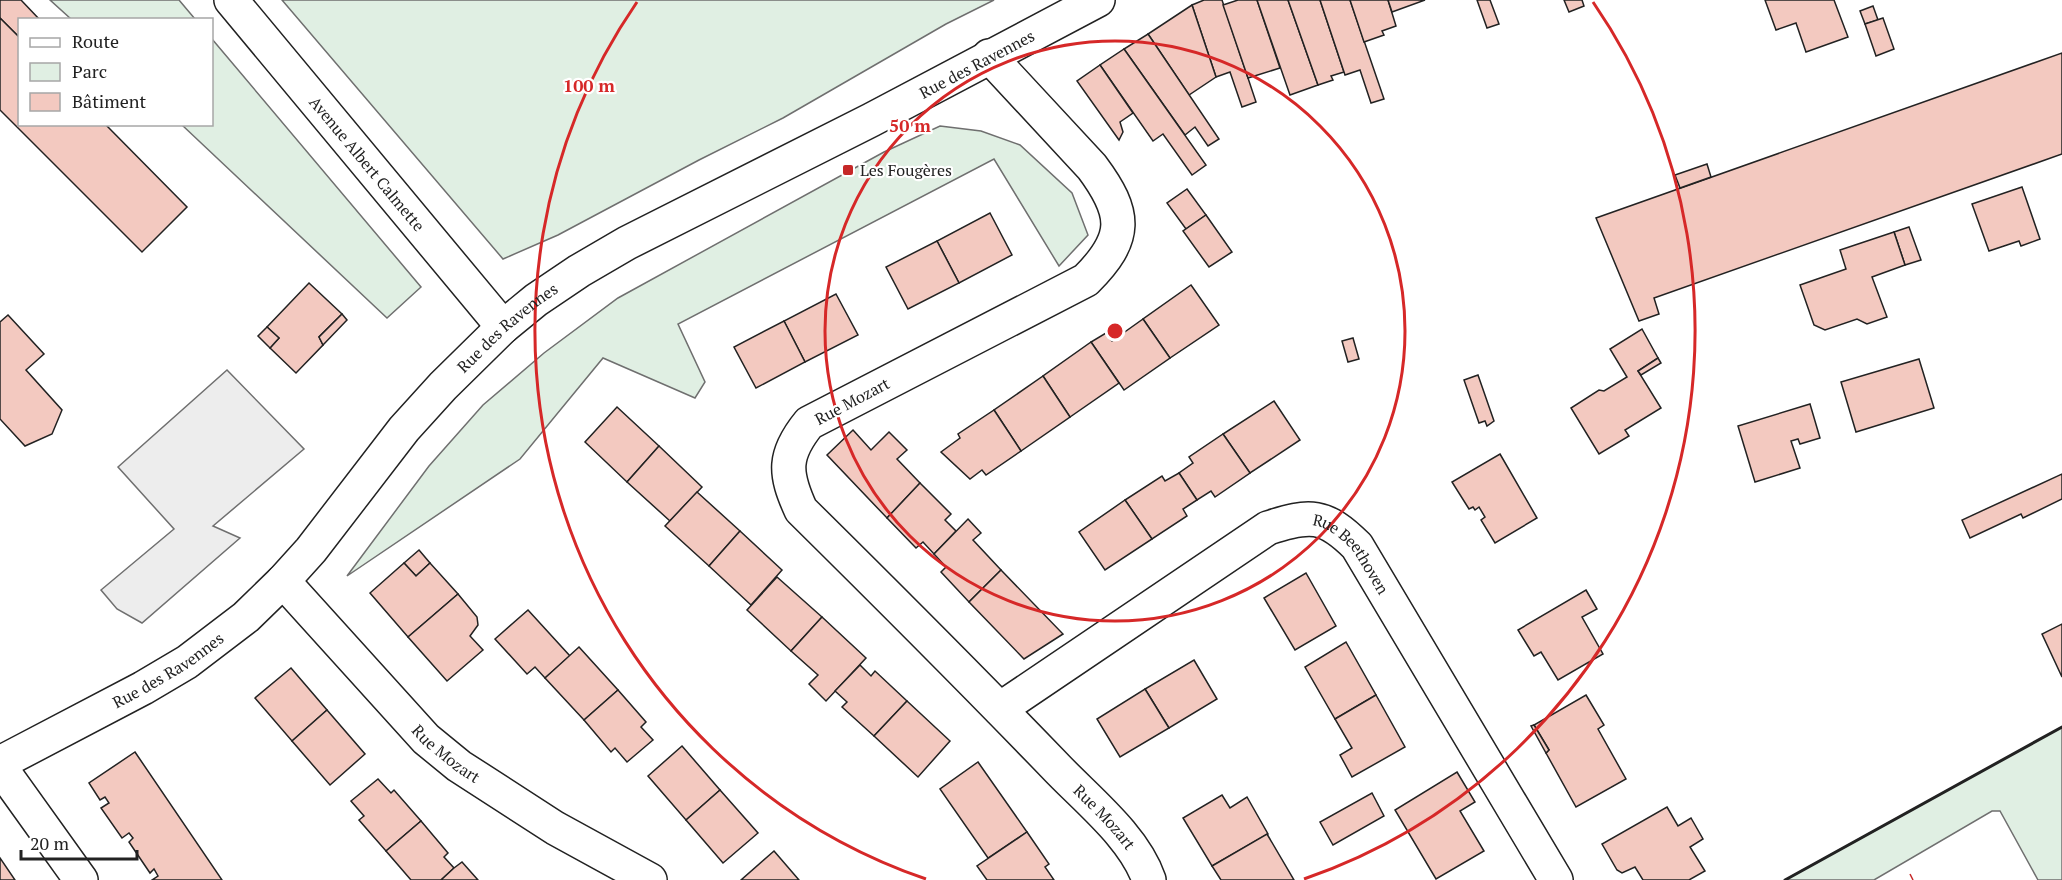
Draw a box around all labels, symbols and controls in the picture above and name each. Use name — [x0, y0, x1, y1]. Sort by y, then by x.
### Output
legend — [18, 18, 213, 126]
street label: Rue des Ravennes — [915, 25, 1038, 104]
text: Route — [72, 29, 119, 53]
text: Parc — [72, 59, 107, 83]
text: 100 m — [563, 73, 615, 97]
text: Bâtiment — [72, 89, 147, 113]
street label: Avenue Albert Calmette — [305, 92, 430, 236]
text: 50 m — [889, 113, 931, 137]
place label: Les Fougères — [860, 159, 952, 181]
marker: Les Fougères — [841, 163, 855, 177]
street label: Rue des Ravennes — [452, 277, 562, 377]
centre of rings — [1105, 321, 1125, 341]
street label: Rue Mozart — [811, 372, 893, 430]
street label: Rue Beethoven — [1311, 508, 1394, 599]
street label: Rue des Ravennes — [109, 627, 228, 713]
street label: Rue Mozart — [407, 720, 485, 788]
street label: Rue Mozart — [1069, 779, 1141, 854]
scale bar — [21, 823, 136, 861]
text: 20 m — [30, 831, 70, 855]

